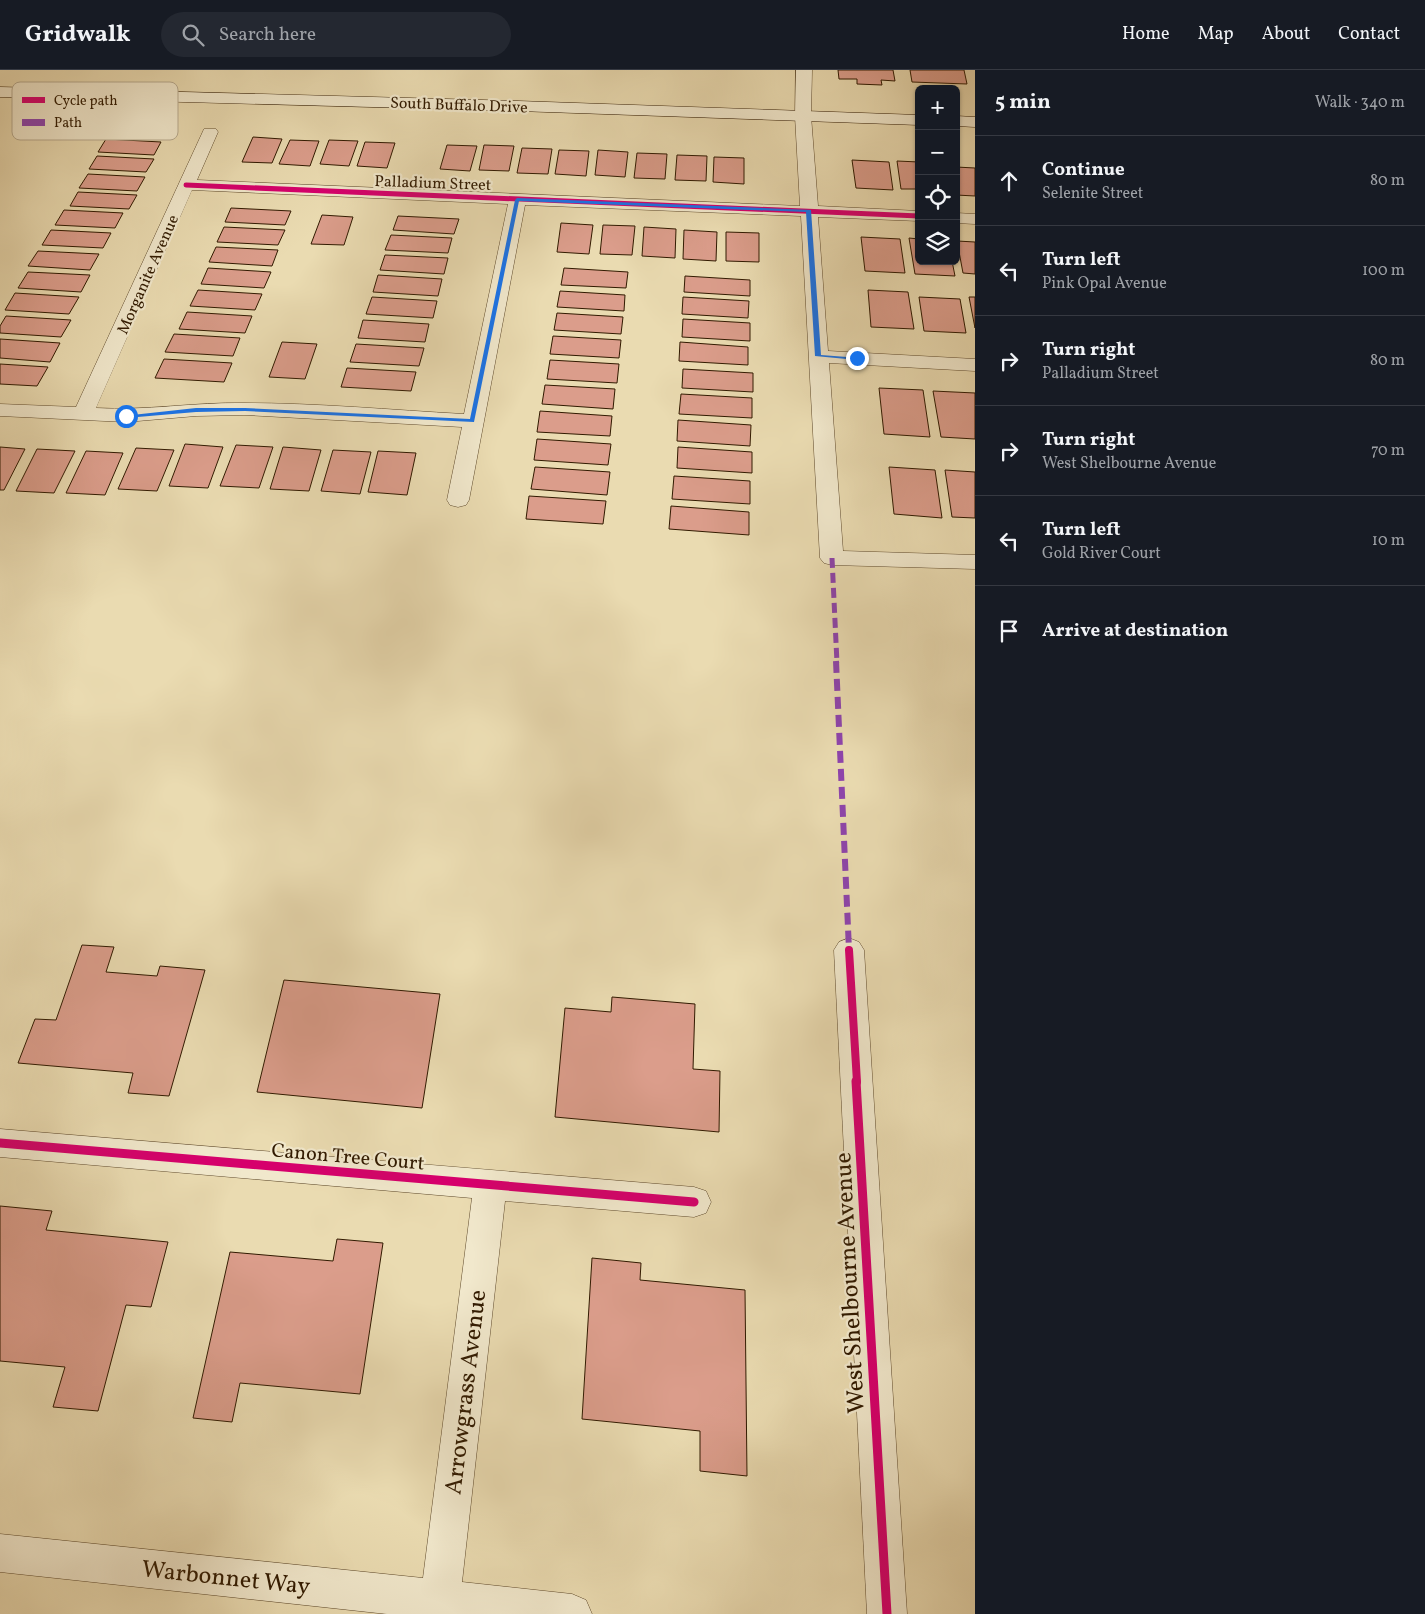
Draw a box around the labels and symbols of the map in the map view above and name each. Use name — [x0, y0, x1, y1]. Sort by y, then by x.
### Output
legend — [12, 82, 178, 140]
text: Cycle path — [54, 92, 118, 111]
street label: South Buffalo Drive — [390, 93, 528, 119]
text: Path — [54, 114, 82, 133]
street label: Palladium Street — [374, 171, 492, 197]
street label: Morganite Avenue — [113, 211, 185, 338]
route end — [846, 347, 869, 370]
route start — [115, 405, 138, 428]
street label: Canon Tree Court — [270, 1137, 426, 1179]
street label: West Shelbourne Avenue — [827, 1151, 875, 1414]
street label: Arrowgrass Avenue — [438, 1288, 496, 1497]
street label: Warbonnet Way — [140, 1553, 312, 1605]

